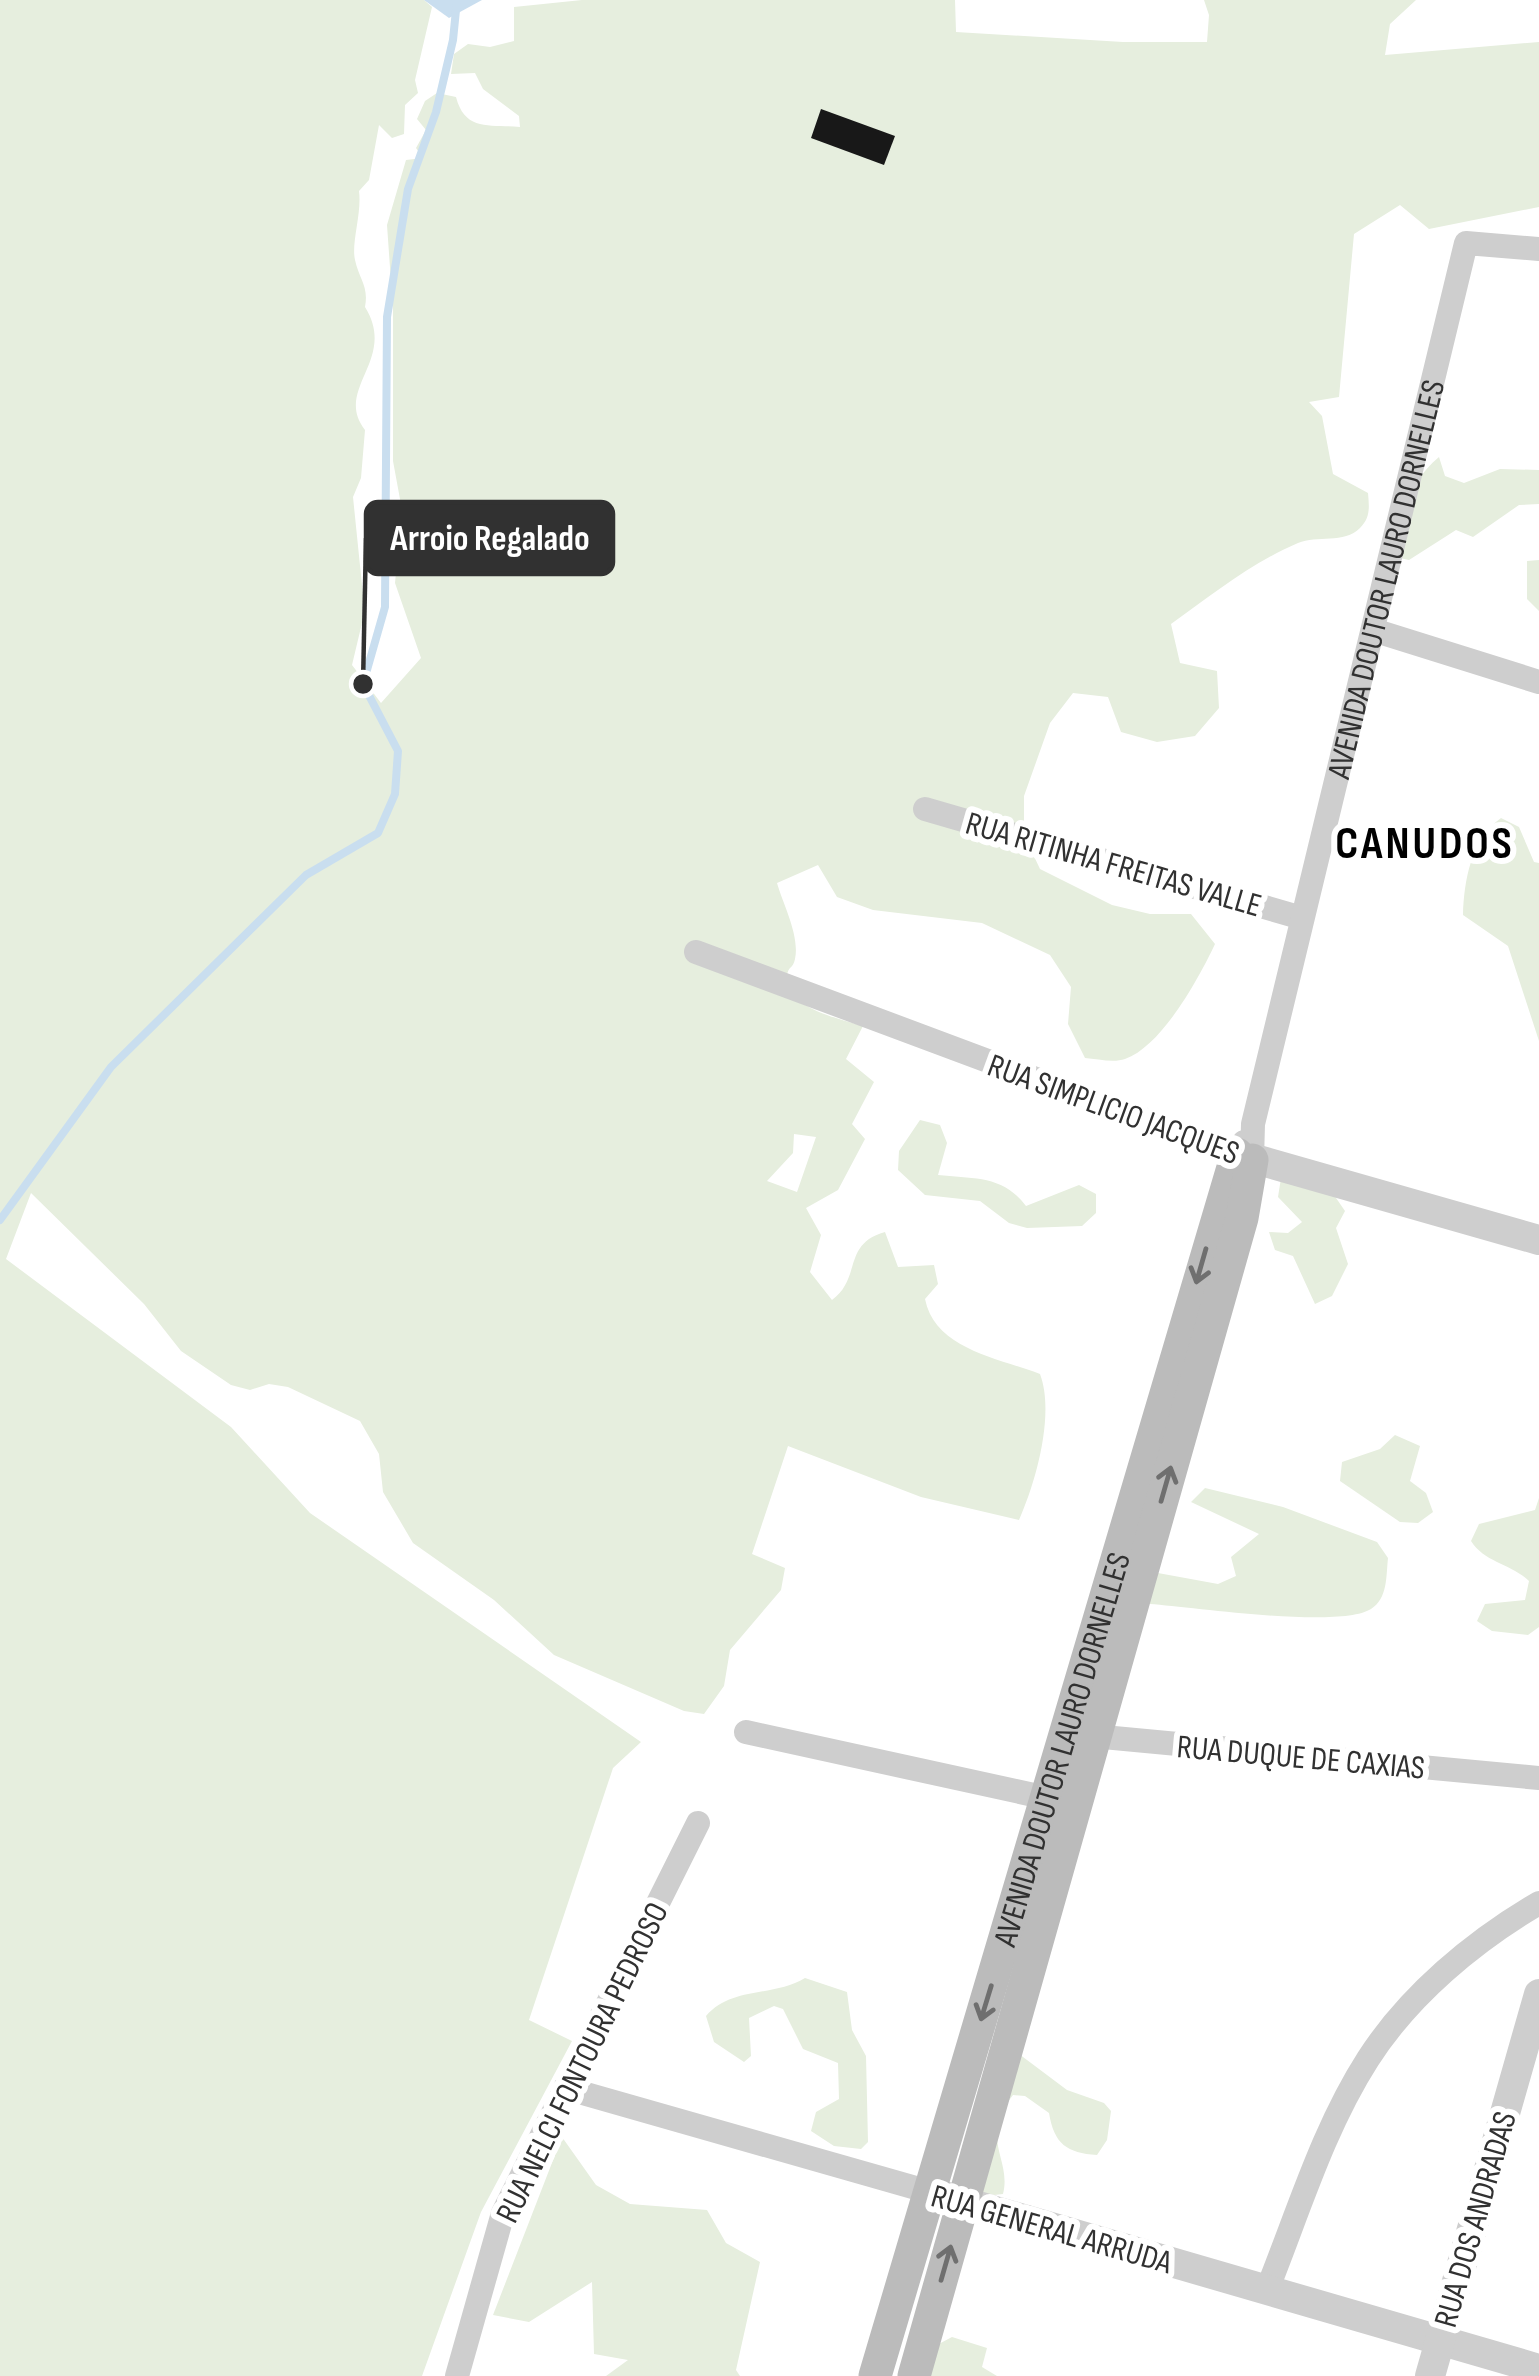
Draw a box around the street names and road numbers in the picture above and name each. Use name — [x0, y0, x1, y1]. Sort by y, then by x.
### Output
street label: AVENIDA DOUTOR LAURO DORNELLES — [1319, 376, 1454, 783]
street label: RUA RITINHA FREITAS VALLE — [961, 804, 1266, 926]
street label: RUA SIMPLICIO JACQUES — [982, 1046, 1245, 1174]
street label: AVENIDA DOUTOR LAURO DORNELLES — [985, 1548, 1140, 1952]
street label: RUA DUQUE DE CAXIAS — [1175, 1727, 1427, 1789]
street label: RUA NELCI FONTOURA PEDROSO — [488, 1896, 678, 2229]
street label: RUA DOS ANDRADAS — [1426, 2107, 1526, 2332]
street label: RUA GENERAL ARRUDA — [927, 2176, 1177, 2284]

